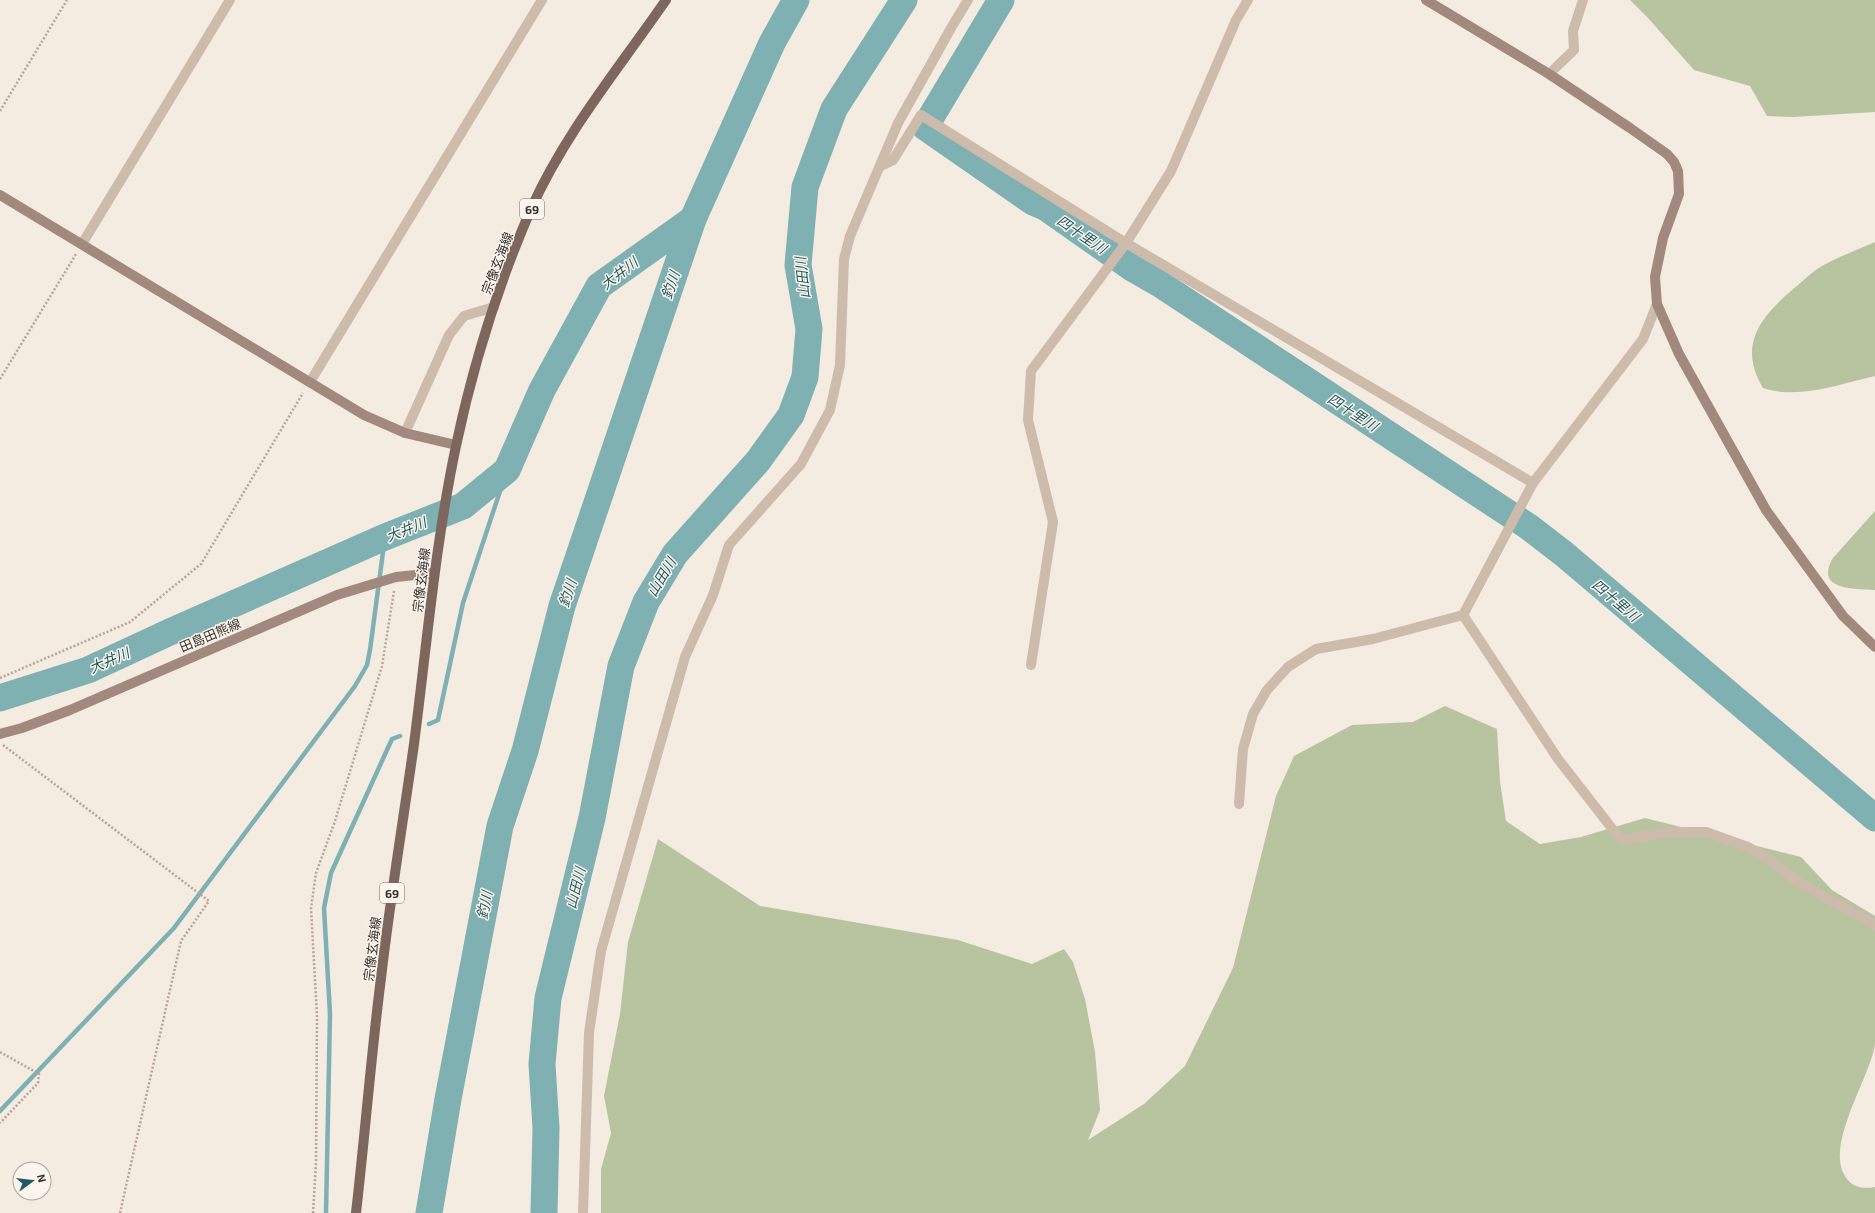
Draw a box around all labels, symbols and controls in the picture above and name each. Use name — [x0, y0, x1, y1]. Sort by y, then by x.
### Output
road number: 69 — [520, 199, 544, 219]
water label: 四十里川 — [1054, 211, 1112, 258]
street label: 宗像玄海線 — [478, 230, 516, 296]
water label: 大井川 — [597, 252, 642, 293]
water label: 山田川 — [791, 254, 813, 300]
water label: 釣川 — [657, 267, 683, 301]
water label: 四十里川 — [1325, 390, 1383, 435]
water label: 大井川 — [383, 513, 431, 545]
street label: 宗像玄海線 — [409, 547, 433, 613]
water label: 山田川 — [643, 553, 680, 599]
water label: 釣川 — [555, 575, 580, 609]
water label: 四十里川 — [1589, 575, 1644, 626]
street label: 田島田熊線 — [177, 615, 243, 655]
water label: 大井川 — [86, 643, 133, 676]
water label: 山田川 — [562, 864, 589, 910]
road number: 69 — [380, 883, 404, 903]
water label: 釣川 — [473, 888, 495, 920]
street label: 宗像玄海線 — [360, 916, 384, 982]
north arrow — [12, 1161, 52, 1201]
text: N — [35, 1173, 49, 1184]

